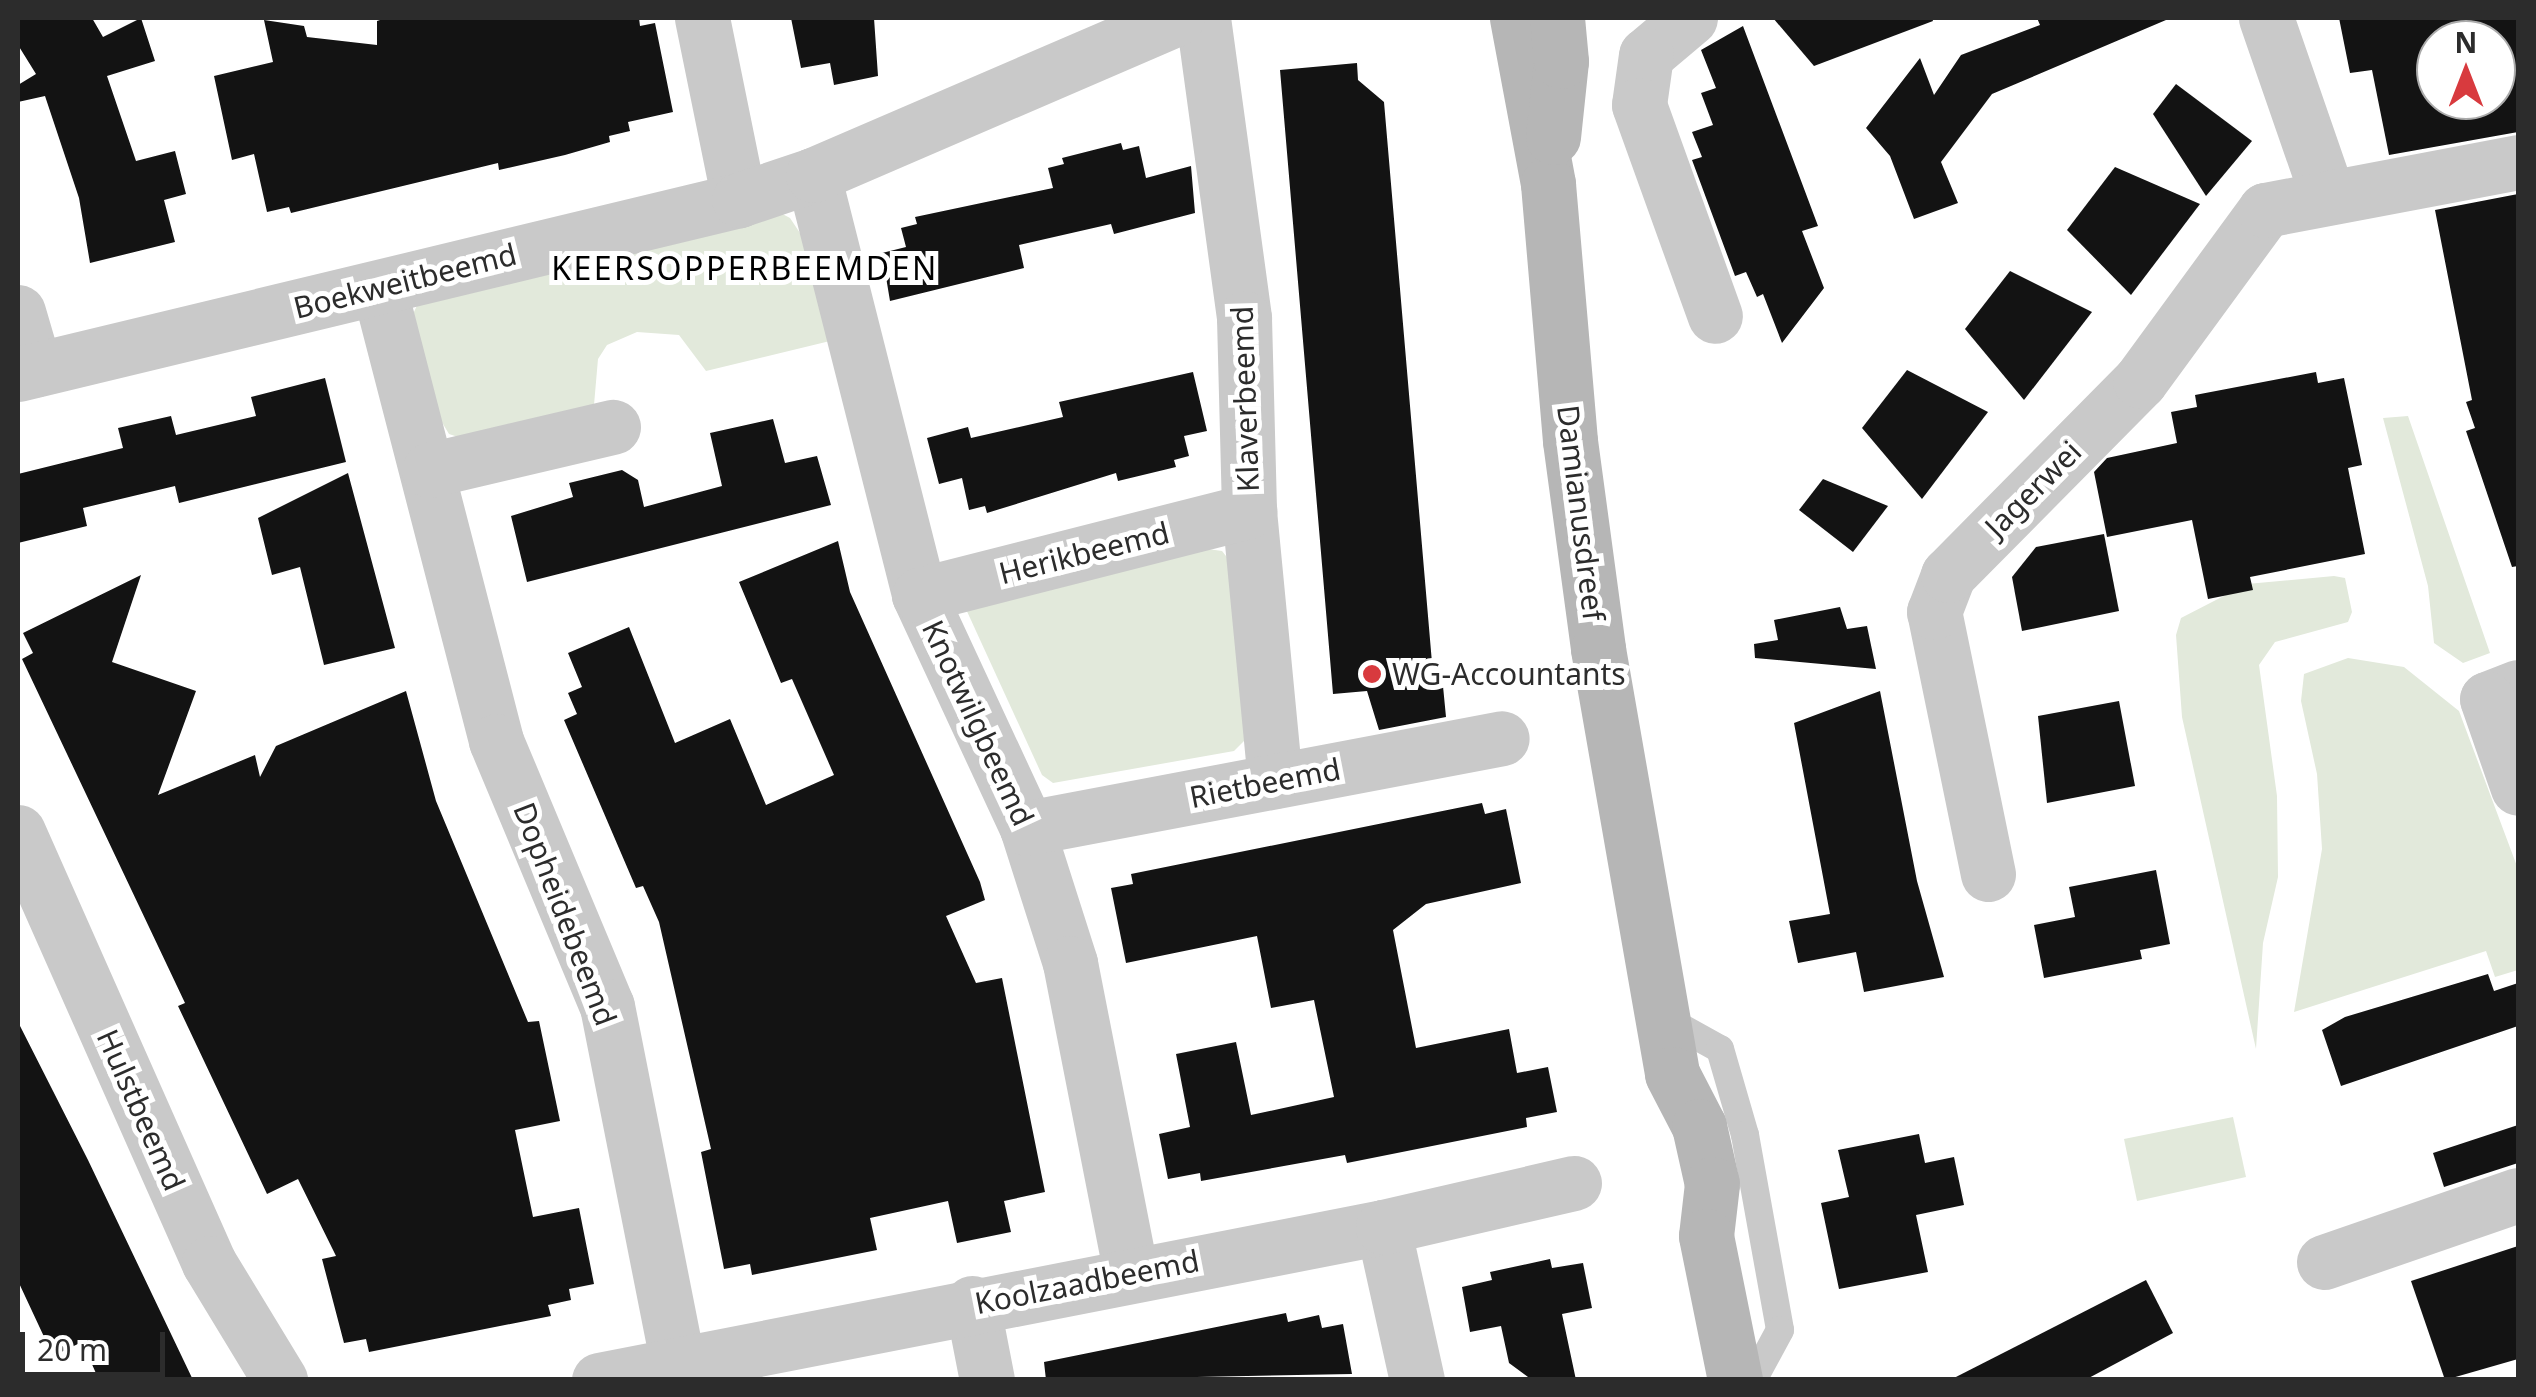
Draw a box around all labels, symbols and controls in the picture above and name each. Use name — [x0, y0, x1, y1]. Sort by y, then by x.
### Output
north arrow — [2416, 20, 2516, 120]
text: N — [2455, 23, 2477, 61]
street label: Boekweitbeemd — [290, 236, 520, 326]
district label: KEERSOPPERBEEMDEN — [551, 249, 939, 287]
street label: Klaverbeemd — [1224, 305, 1266, 493]
street label: Damianusdreef — [1550, 403, 1612, 623]
street label: Jagerwei — [1977, 433, 2089, 545]
street label: Herikbeemd — [995, 514, 1173, 592]
street label: Knotwilgbeemd — [915, 615, 1041, 831]
place label: WG-Accountants — [1392, 656, 1626, 692]
marker: WG-Accountants — [1361, 663, 1383, 685]
street label: Rietbeemd — [1187, 751, 1343, 815]
street label: Dopheidebeemd — [506, 797, 624, 1031]
street label: Hulstbeemd — [89, 1024, 193, 1196]
street label: Koolzaadbeemd — [972, 1243, 1202, 1321]
scale bar — [25, 1312, 170, 1374]
text: 20 m — [37, 1329, 107, 1370]

